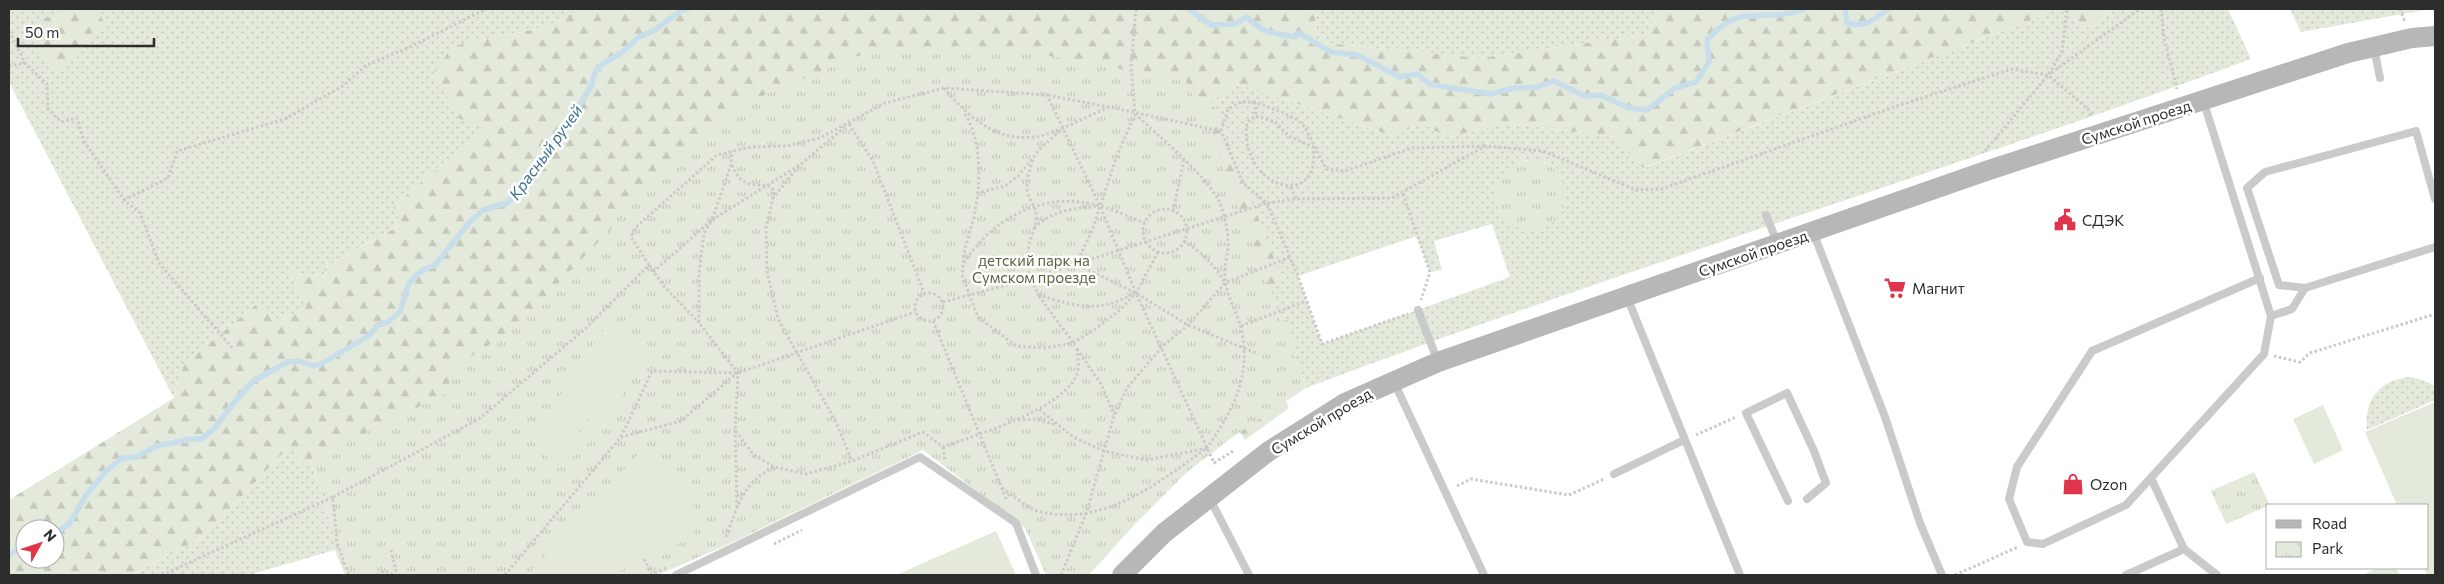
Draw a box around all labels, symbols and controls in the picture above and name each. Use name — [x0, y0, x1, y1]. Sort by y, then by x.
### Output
scale bar — [18, 15, 154, 47]
text: 50 m — [25, 23, 59, 41]
street label: Сумской проезд — [2079, 96, 2193, 148]
water label: Красный ручей — [504, 101, 586, 203]
public building icon: СДЭК — [2052, 207, 2078, 233]
place label: СДЭК — [2082, 211, 2124, 229]
street label: Сумской проезд — [1696, 226, 1810, 280]
park label: детский парк на Сумском проезде — [972, 251, 1096, 286]
supermarket icon: Магнит — [1882, 275, 1908, 301]
place label: Магнит — [1912, 279, 1965, 297]
street label: Сумской проезд — [1267, 384, 1375, 458]
shop icon: Ozon — [2060, 471, 2086, 497]
place label: Ozon — [2090, 475, 2127, 493]
legend — [2266, 504, 2429, 569]
text: Road — [2312, 514, 2347, 532]
north arrow — [15, 519, 65, 569]
text: N — [40, 526, 60, 545]
text: Park — [2312, 539, 2343, 557]

